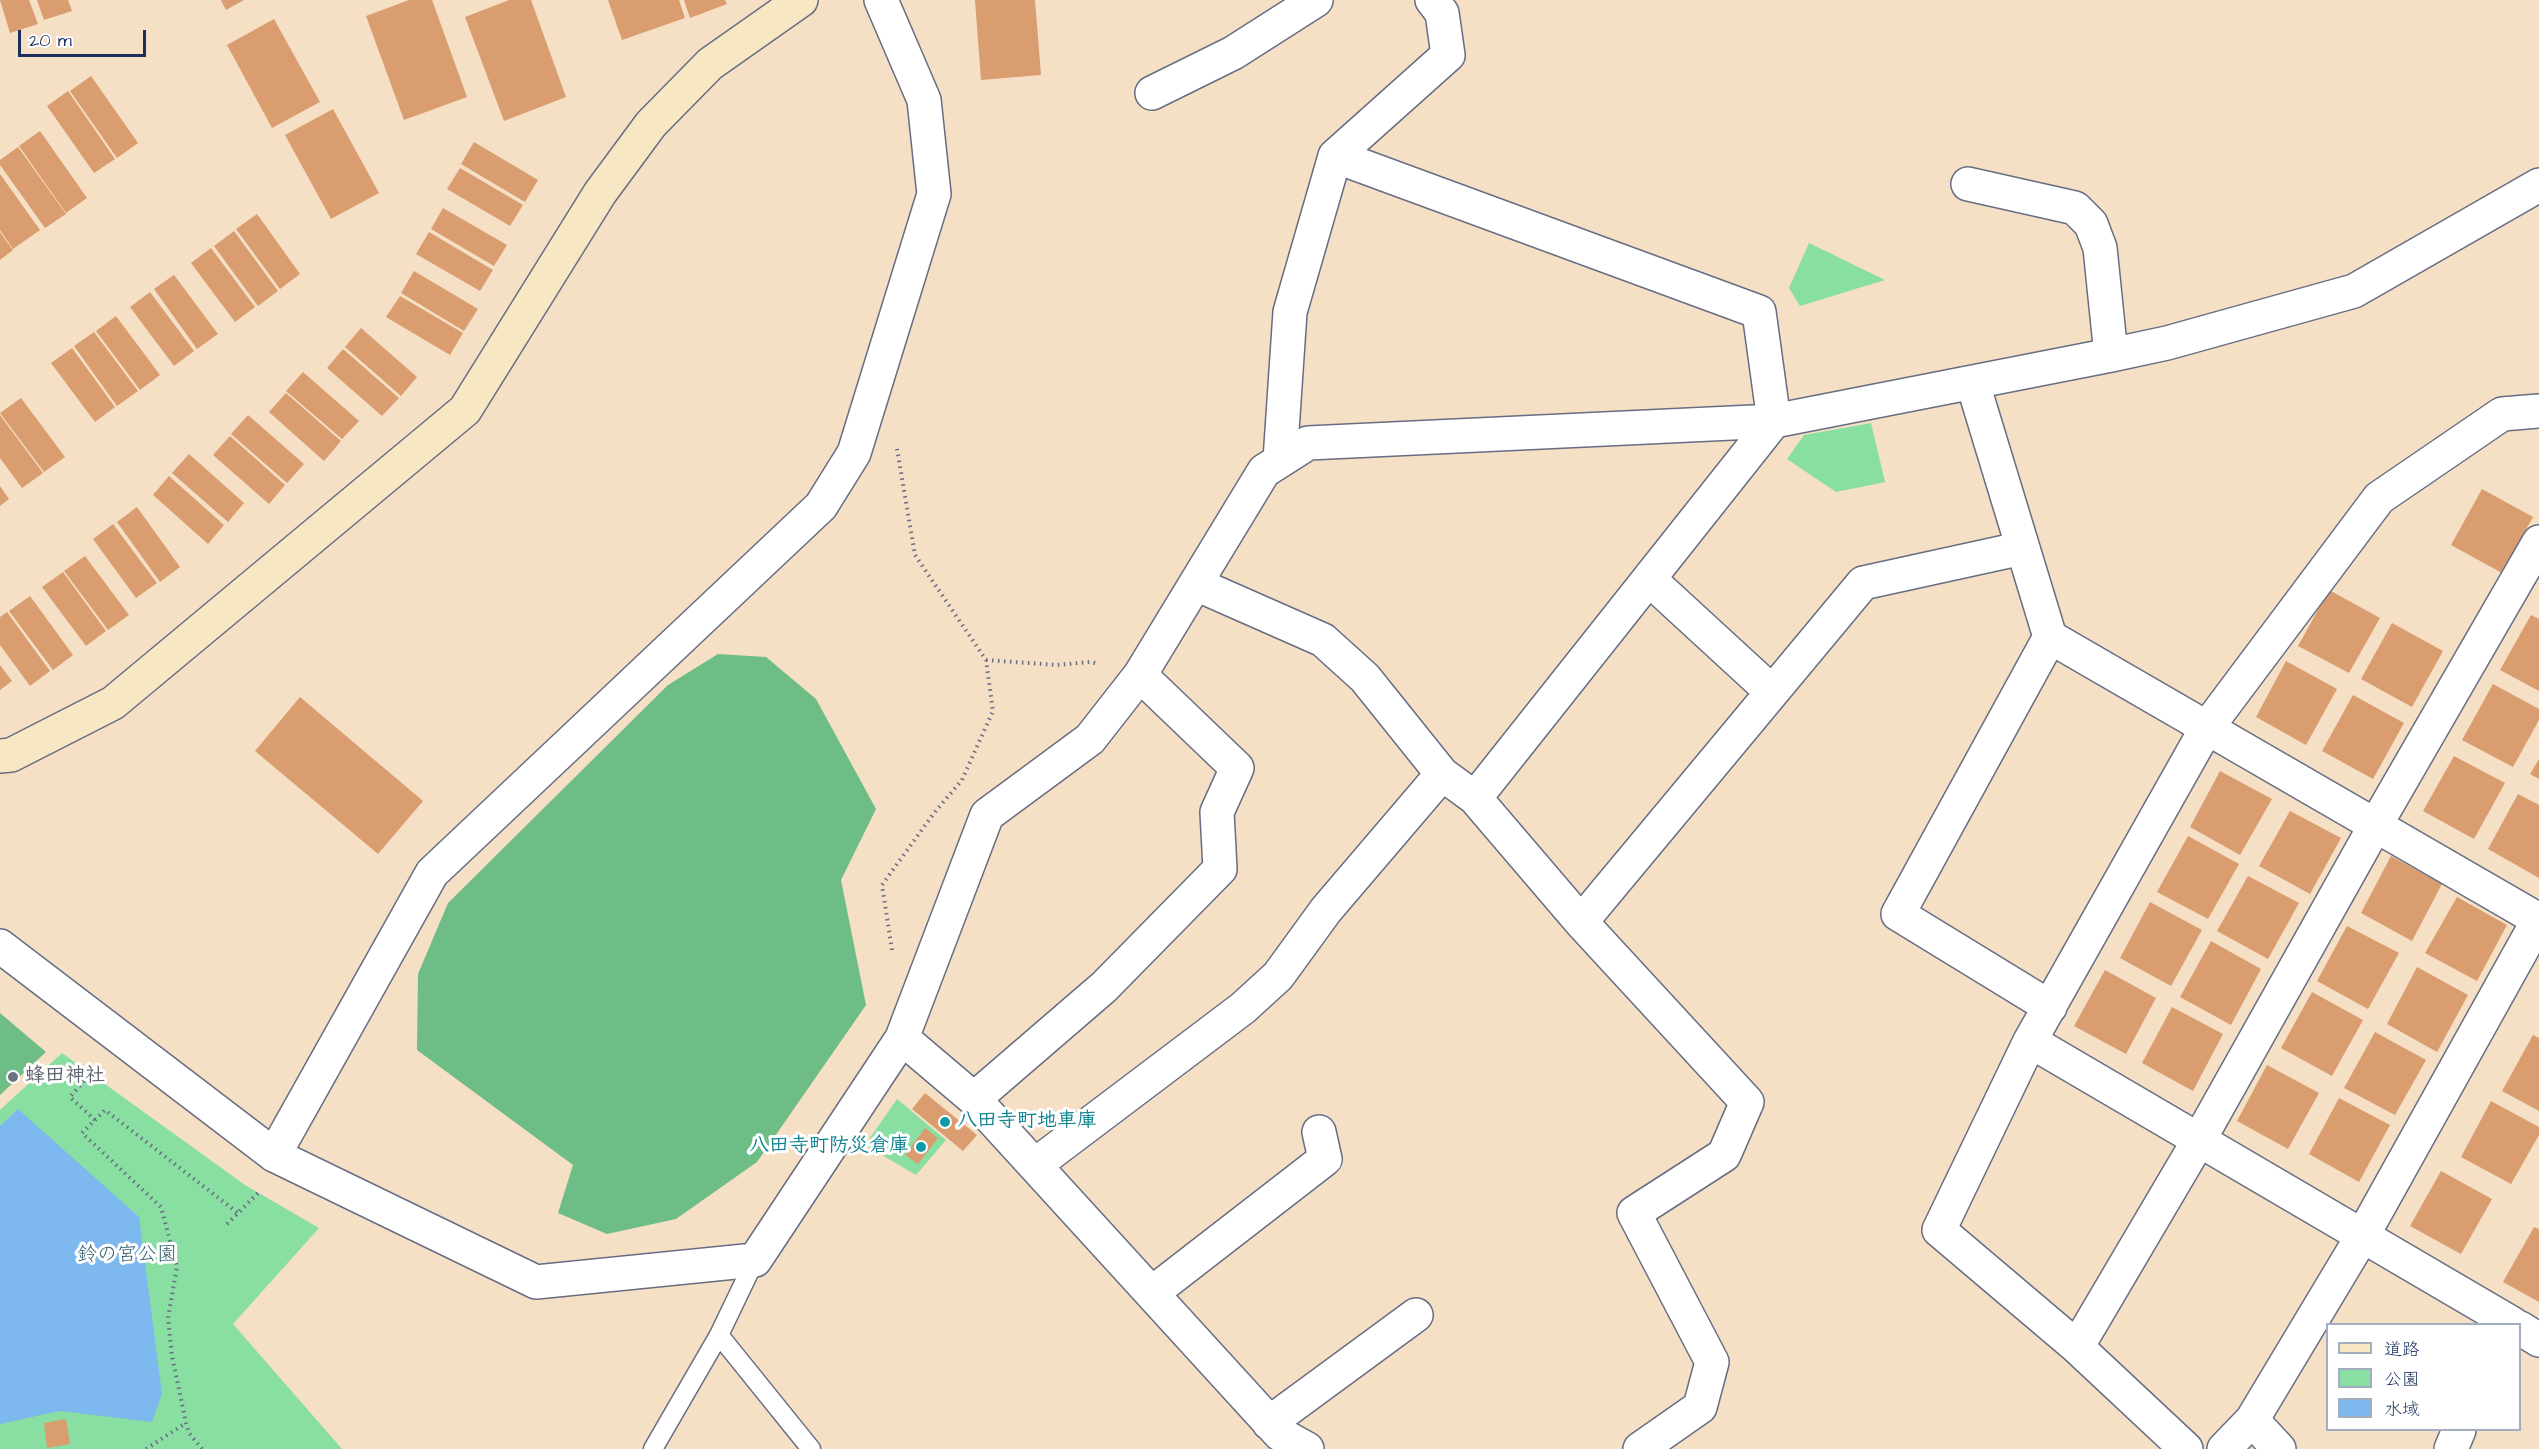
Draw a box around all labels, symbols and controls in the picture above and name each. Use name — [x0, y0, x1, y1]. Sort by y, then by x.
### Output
scale bar — [21, 18, 148, 56]
text: 20 m — [29, 28, 72, 53]
place label: 蜂田神社 — [25, 1065, 105, 1089]
marker: 蜂田神社 — [6, 1070, 20, 1084]
place label: 八田寺町地車庫 — [957, 1110, 1097, 1134]
marker: 八田寺町地車庫 — [938, 1115, 952, 1129]
place label: 八田寺町防災倉庫 — [749, 1135, 909, 1159]
marker: 八田寺町防災倉庫 — [914, 1140, 928, 1154]
park label: 鈴の宮公園 — [77, 1244, 177, 1268]
legend — [2326, 1323, 2521, 1431]
text: 道路 — [2384, 1337, 2420, 1362]
text: 公園 — [2384, 1367, 2420, 1392]
text: 水域 — [2384, 1397, 2420, 1422]

